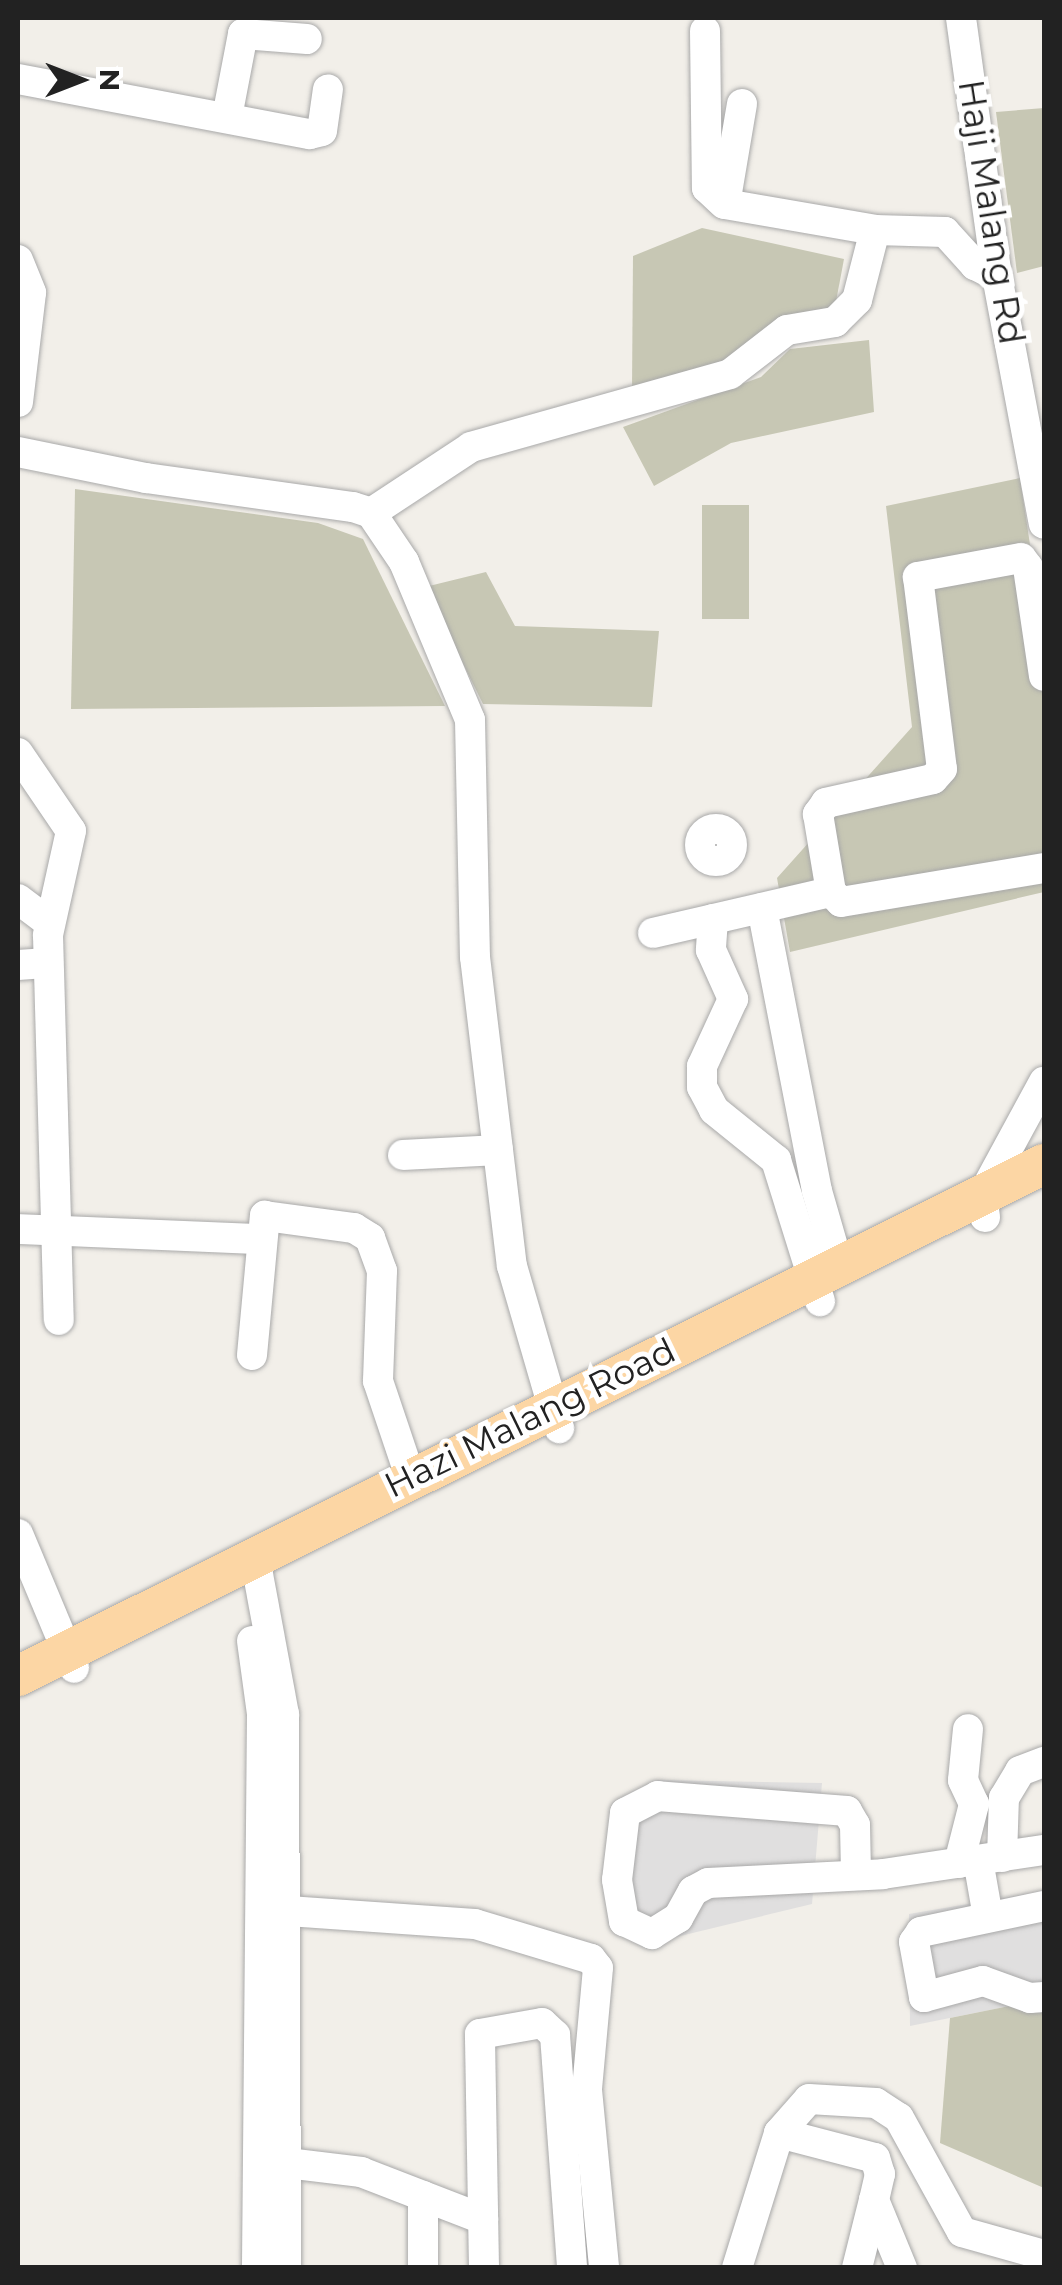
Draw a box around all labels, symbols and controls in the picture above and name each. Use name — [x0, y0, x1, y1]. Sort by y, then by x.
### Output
north arrow — [30, 30, 130, 130]
text: N — [93, 69, 127, 91]
street label: Haji Malang Rd — [949, 77, 1033, 347]
street label: Hazi Malang Road — [378, 1329, 682, 1507]

